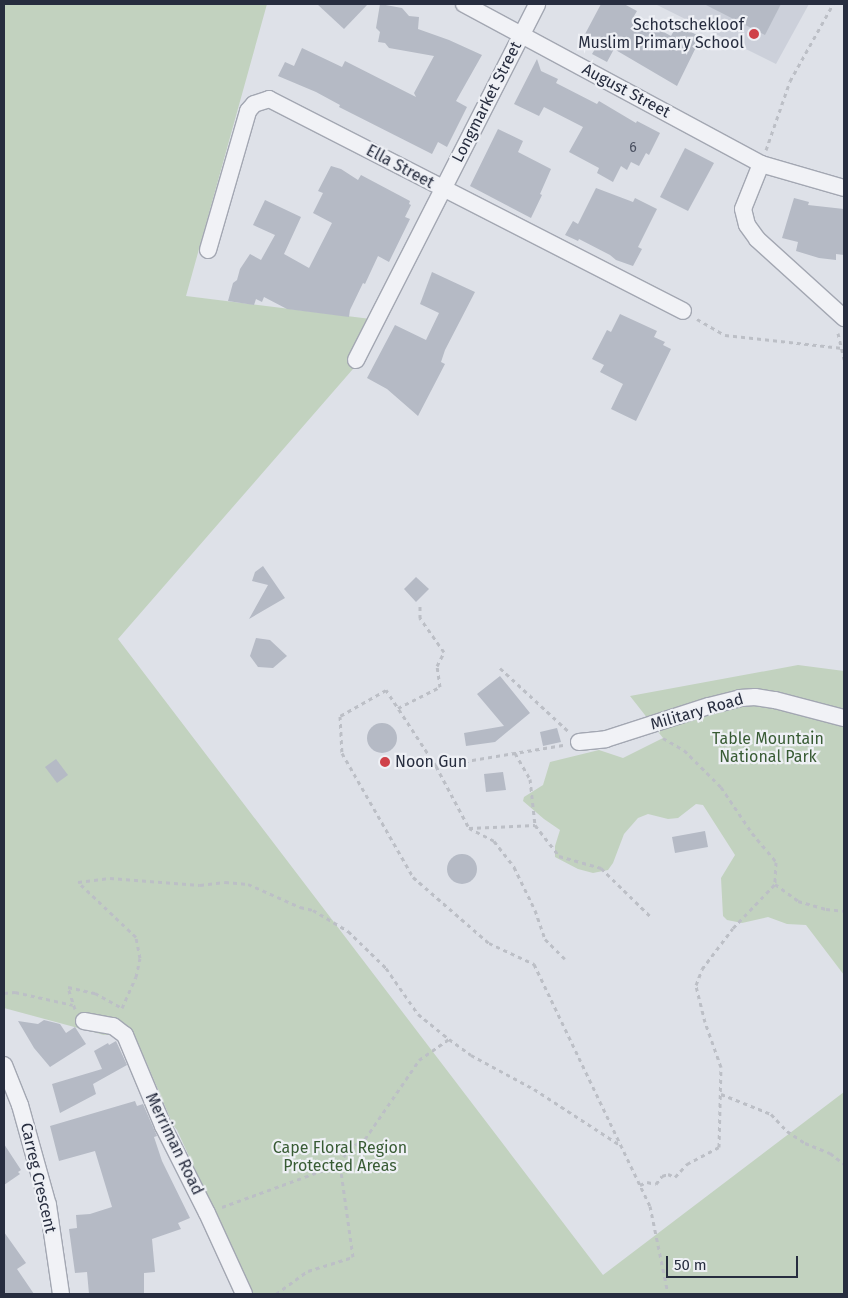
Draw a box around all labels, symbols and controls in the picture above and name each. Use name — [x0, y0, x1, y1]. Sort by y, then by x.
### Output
place label: Schotschekloof Muslim Primary School — [578, 15, 744, 53]
marker: Schotschekloof Muslim Primary School — [748, 28, 760, 40]
street label: Longmarket Street — [448, 38, 526, 166]
street label: August Street — [579, 60, 673, 122]
house number: 6 — [629, 140, 637, 156]
street label: Ella Street — [363, 141, 437, 193]
street label: Military Road — [648, 690, 746, 734]
park label: Table Mountain National Park — [712, 729, 824, 767]
place label: Noon Gun — [395, 752, 467, 772]
marker: Noon Gun — [379, 756, 391, 768]
street label: Merriman Road — [141, 1090, 207, 1198]
street label: Carreg Crescent — [16, 1121, 60, 1235]
park label: Cape Floral Region Protected Areas — [273, 1138, 407, 1176]
scale bar — [668, 1246, 800, 1278]
text: 50 m — [674, 1256, 707, 1274]

